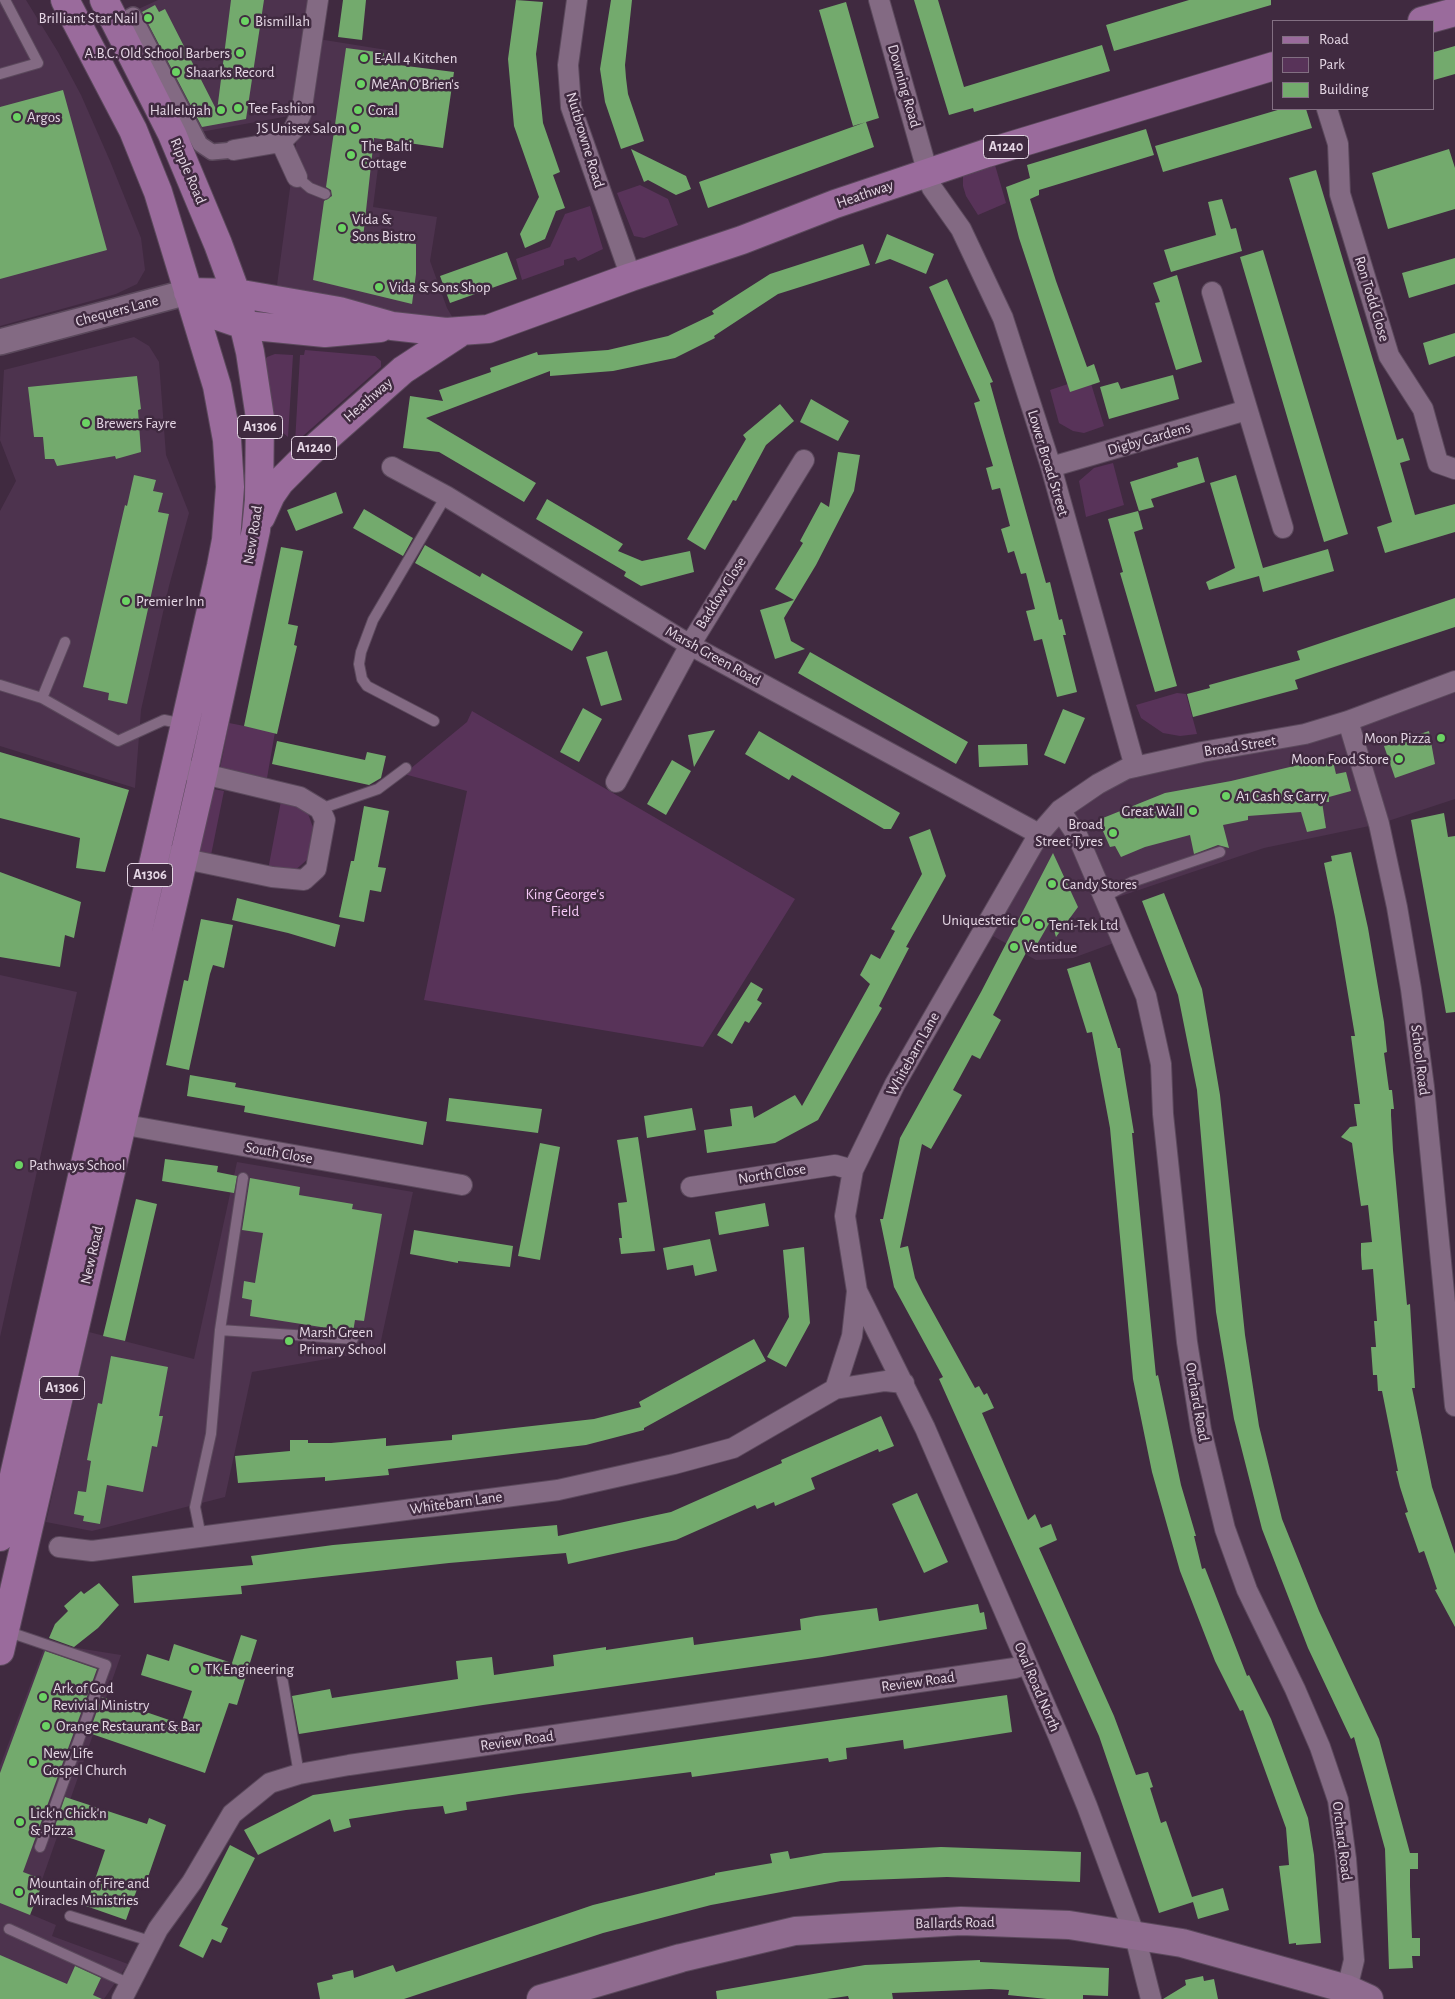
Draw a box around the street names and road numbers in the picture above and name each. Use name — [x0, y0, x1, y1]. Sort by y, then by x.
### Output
street label: Downing Road — [884, 42, 924, 130]
street label: Nutbrowne Road — [562, 90, 608, 190]
street label: Ripple Road — [166, 135, 210, 207]
road number: A1240 — [984, 136, 1028, 158]
street label: Heathway — [834, 176, 896, 212]
street label: Ron Todd Close — [1350, 254, 1394, 344]
street label: Chequers Lane — [73, 291, 161, 331]
street label: Heathway — [340, 374, 396, 426]
street label: Lower Broad Street — [1023, 408, 1073, 518]
road number: A1306 — [238, 416, 282, 438]
street label: Digby Gardens — [1105, 419, 1193, 459]
road number: A1240 — [292, 436, 336, 459]
street label: New Road — [239, 504, 267, 566]
street label: Baddow Close — [692, 554, 750, 632]
street label: Marsh Green Road — [662, 622, 764, 690]
street label: Broad Street — [1203, 731, 1277, 761]
road number: A1306 — [128, 864, 172, 886]
street label: Whitebarn Lane — [882, 1009, 944, 1099]
street label: School Road — [1407, 1024, 1433, 1096]
street label: South Close — [244, 1138, 314, 1168]
street label: North Close — [737, 1160, 807, 1188]
street label: New Road — [77, 1224, 107, 1286]
street label: Orchard Road — [1181, 1361, 1213, 1443]
road number: A1306 — [40, 1376, 84, 1400]
street label: Whitebarn Lane — [409, 1488, 503, 1518]
street label: Oval Road North — [1010, 1639, 1064, 1735]
street label: Review Road — [880, 1668, 956, 1696]
street label: Review Road — [479, 1727, 555, 1755]
street label: Orchard Road — [1328, 1800, 1356, 1882]
street label: Ballards Road — [915, 1913, 995, 1933]

